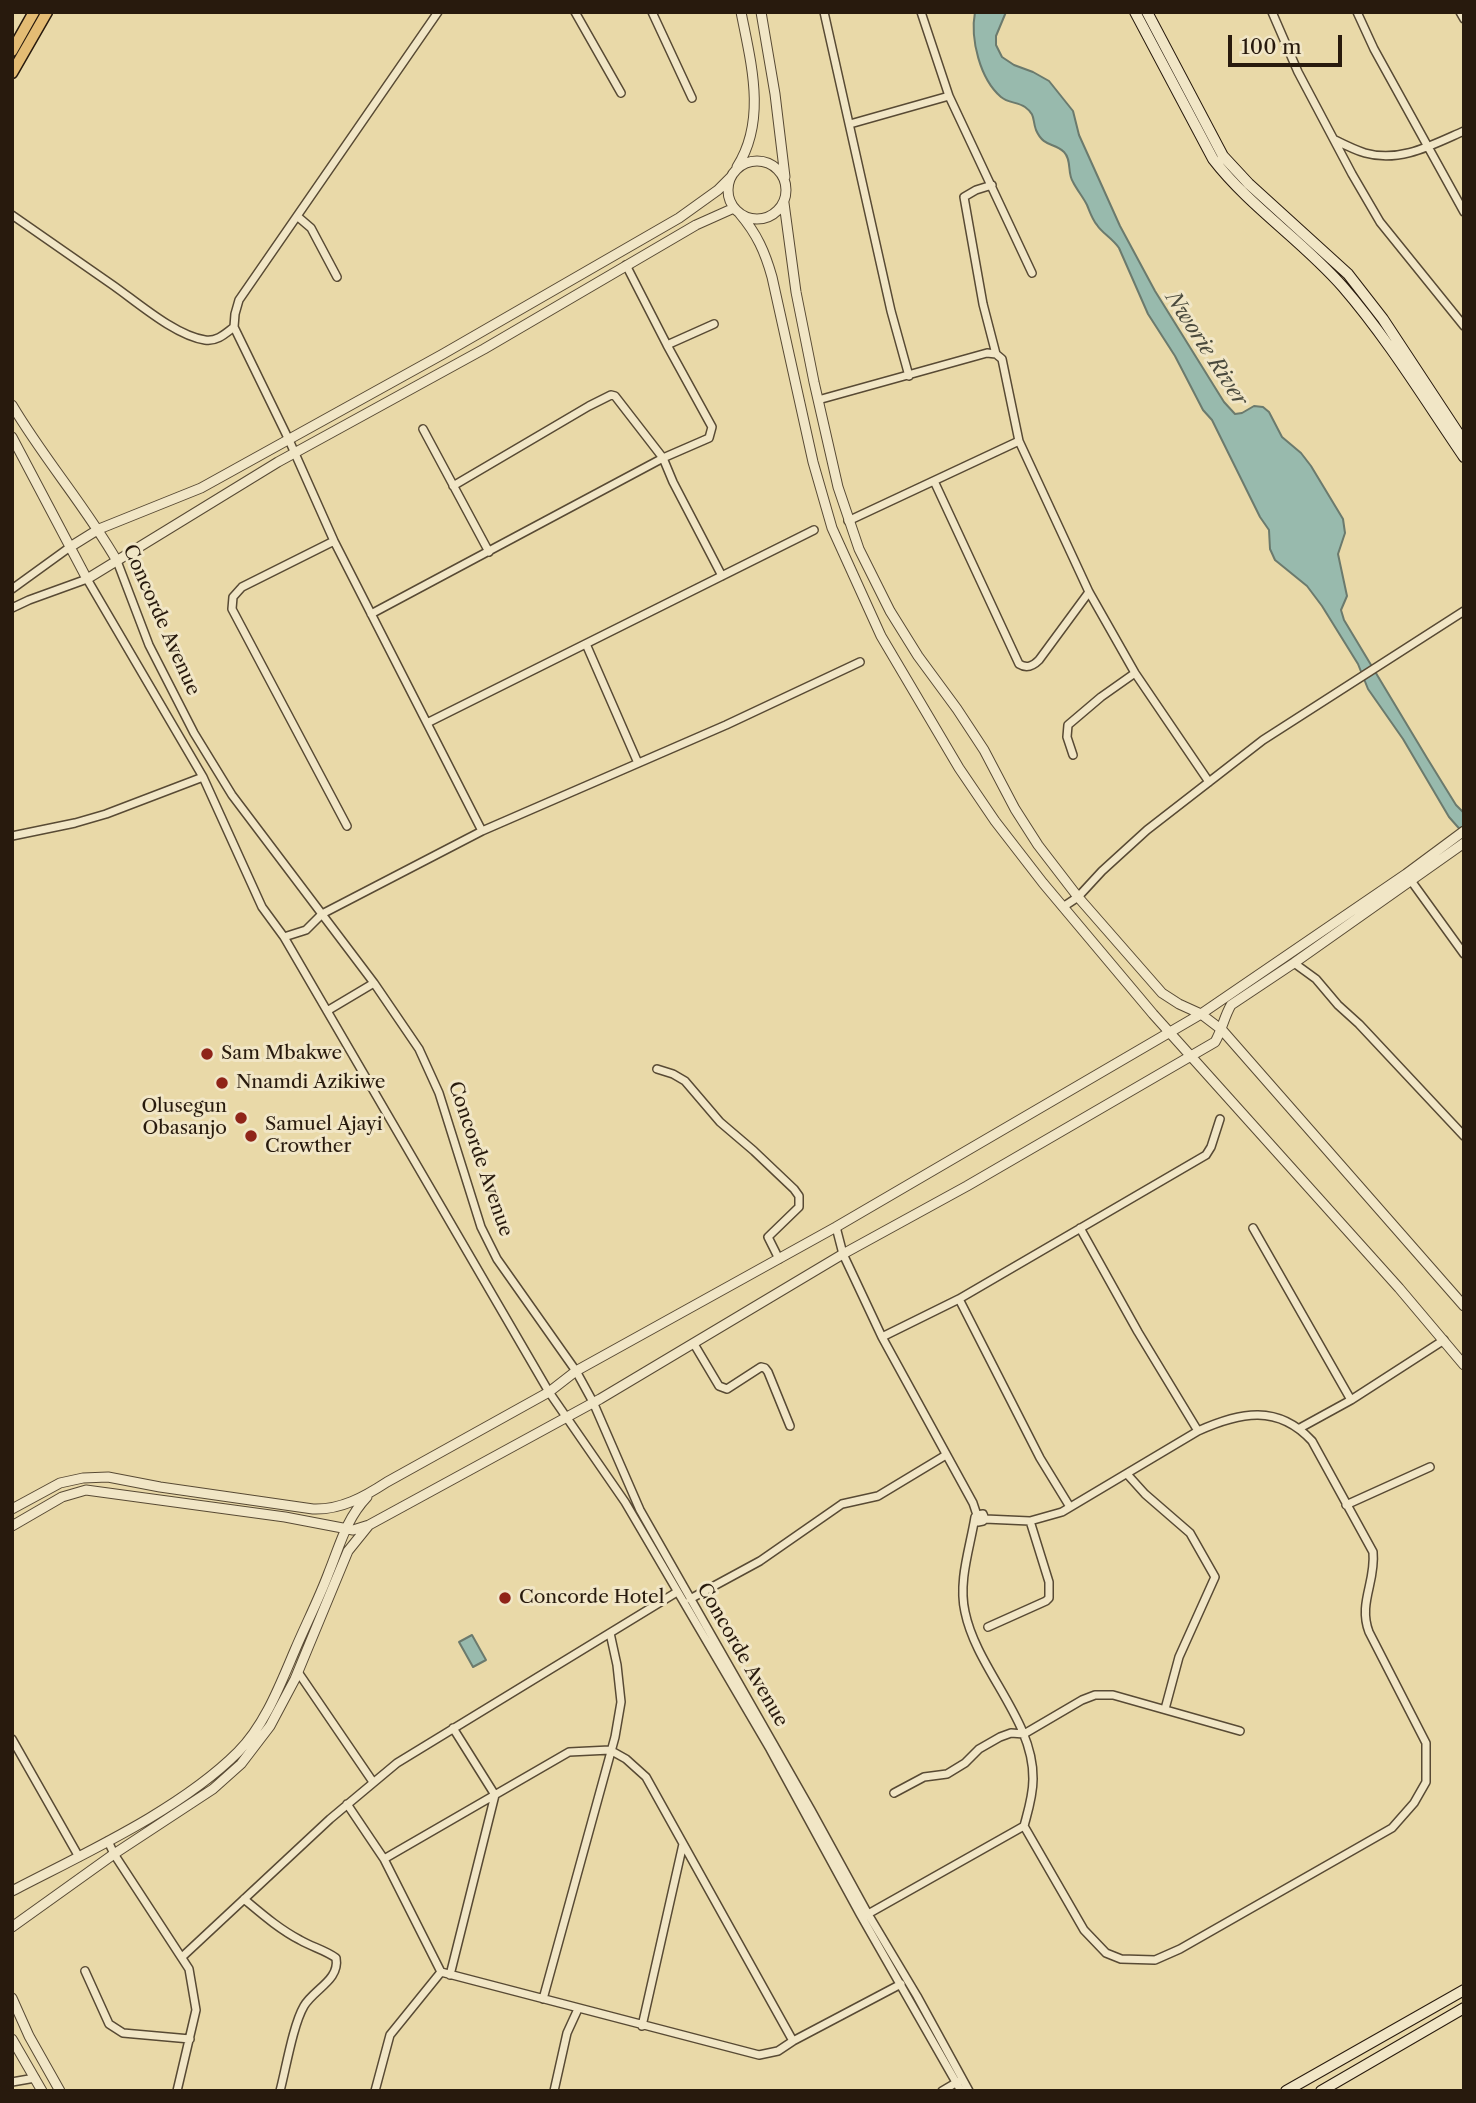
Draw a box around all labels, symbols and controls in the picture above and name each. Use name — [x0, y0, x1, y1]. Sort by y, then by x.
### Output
scale bar — [1231, 21, 1345, 65]
text: 100 m — [1241, 34, 1302, 59]
water label: Nworie River — [1160, 287, 1252, 411]
street label: Concorde Avenue — [118, 541, 204, 699]
place label: Sam Mbakwe — [221, 1043, 342, 1065]
marker: Sam Mbakwe — [199, 1046, 215, 1062]
place label: Nnamdi Azikiwe — [236, 1072, 385, 1094]
marker: Nnamdi Azikiwe — [214, 1075, 230, 1091]
street label: Concorde Avenue — [443, 1079, 517, 1239]
place label: Olusegun Obasanjo — [141, 1096, 227, 1140]
marker: Olusegun Obasanjo — [233, 1110, 249, 1126]
place label: Samuel Ajayi Crowther — [265, 1114, 382, 1158]
marker: Samuel Ajayi Crowther — [243, 1128, 259, 1144]
street label: Concorde Avenue — [692, 1579, 792, 1731]
place label: Concorde Hotel — [519, 1587, 664, 1609]
marker: Concorde Hotel — [497, 1590, 513, 1606]

